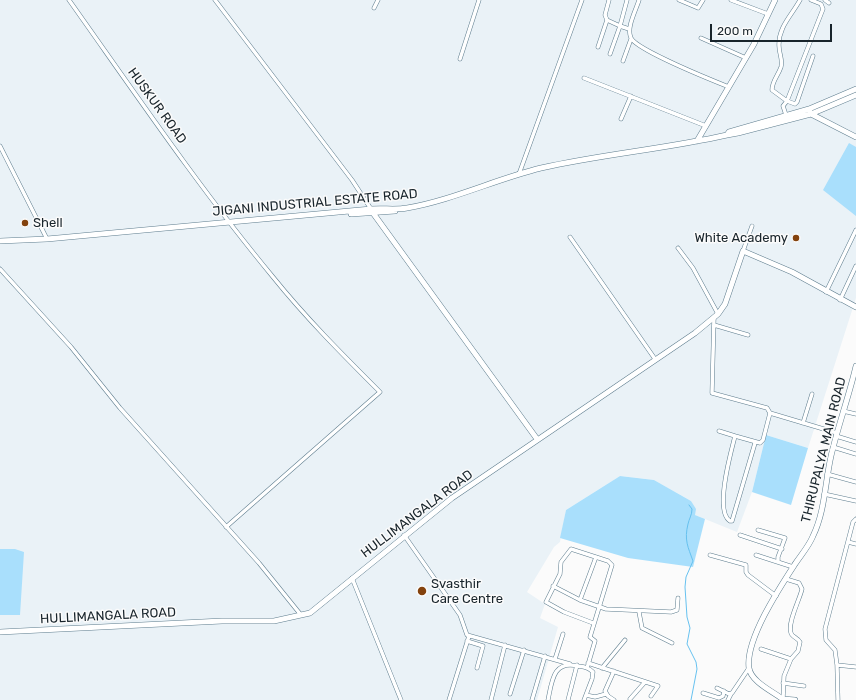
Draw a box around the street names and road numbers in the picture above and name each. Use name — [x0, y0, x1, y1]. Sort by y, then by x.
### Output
street label: HUSKUR ROAD — [124, 65, 190, 147]
street label: JIGANI INDUSTRIAL ESTATE ROAD — [212, 186, 418, 220]
street label: THIRUPALYA MAIN ROAD — [798, 376, 850, 524]
street label: HULLIMANGALA ROAD — [358, 467, 476, 561]
street label: HULLIMANGALA ROAD — [40, 605, 176, 627]

